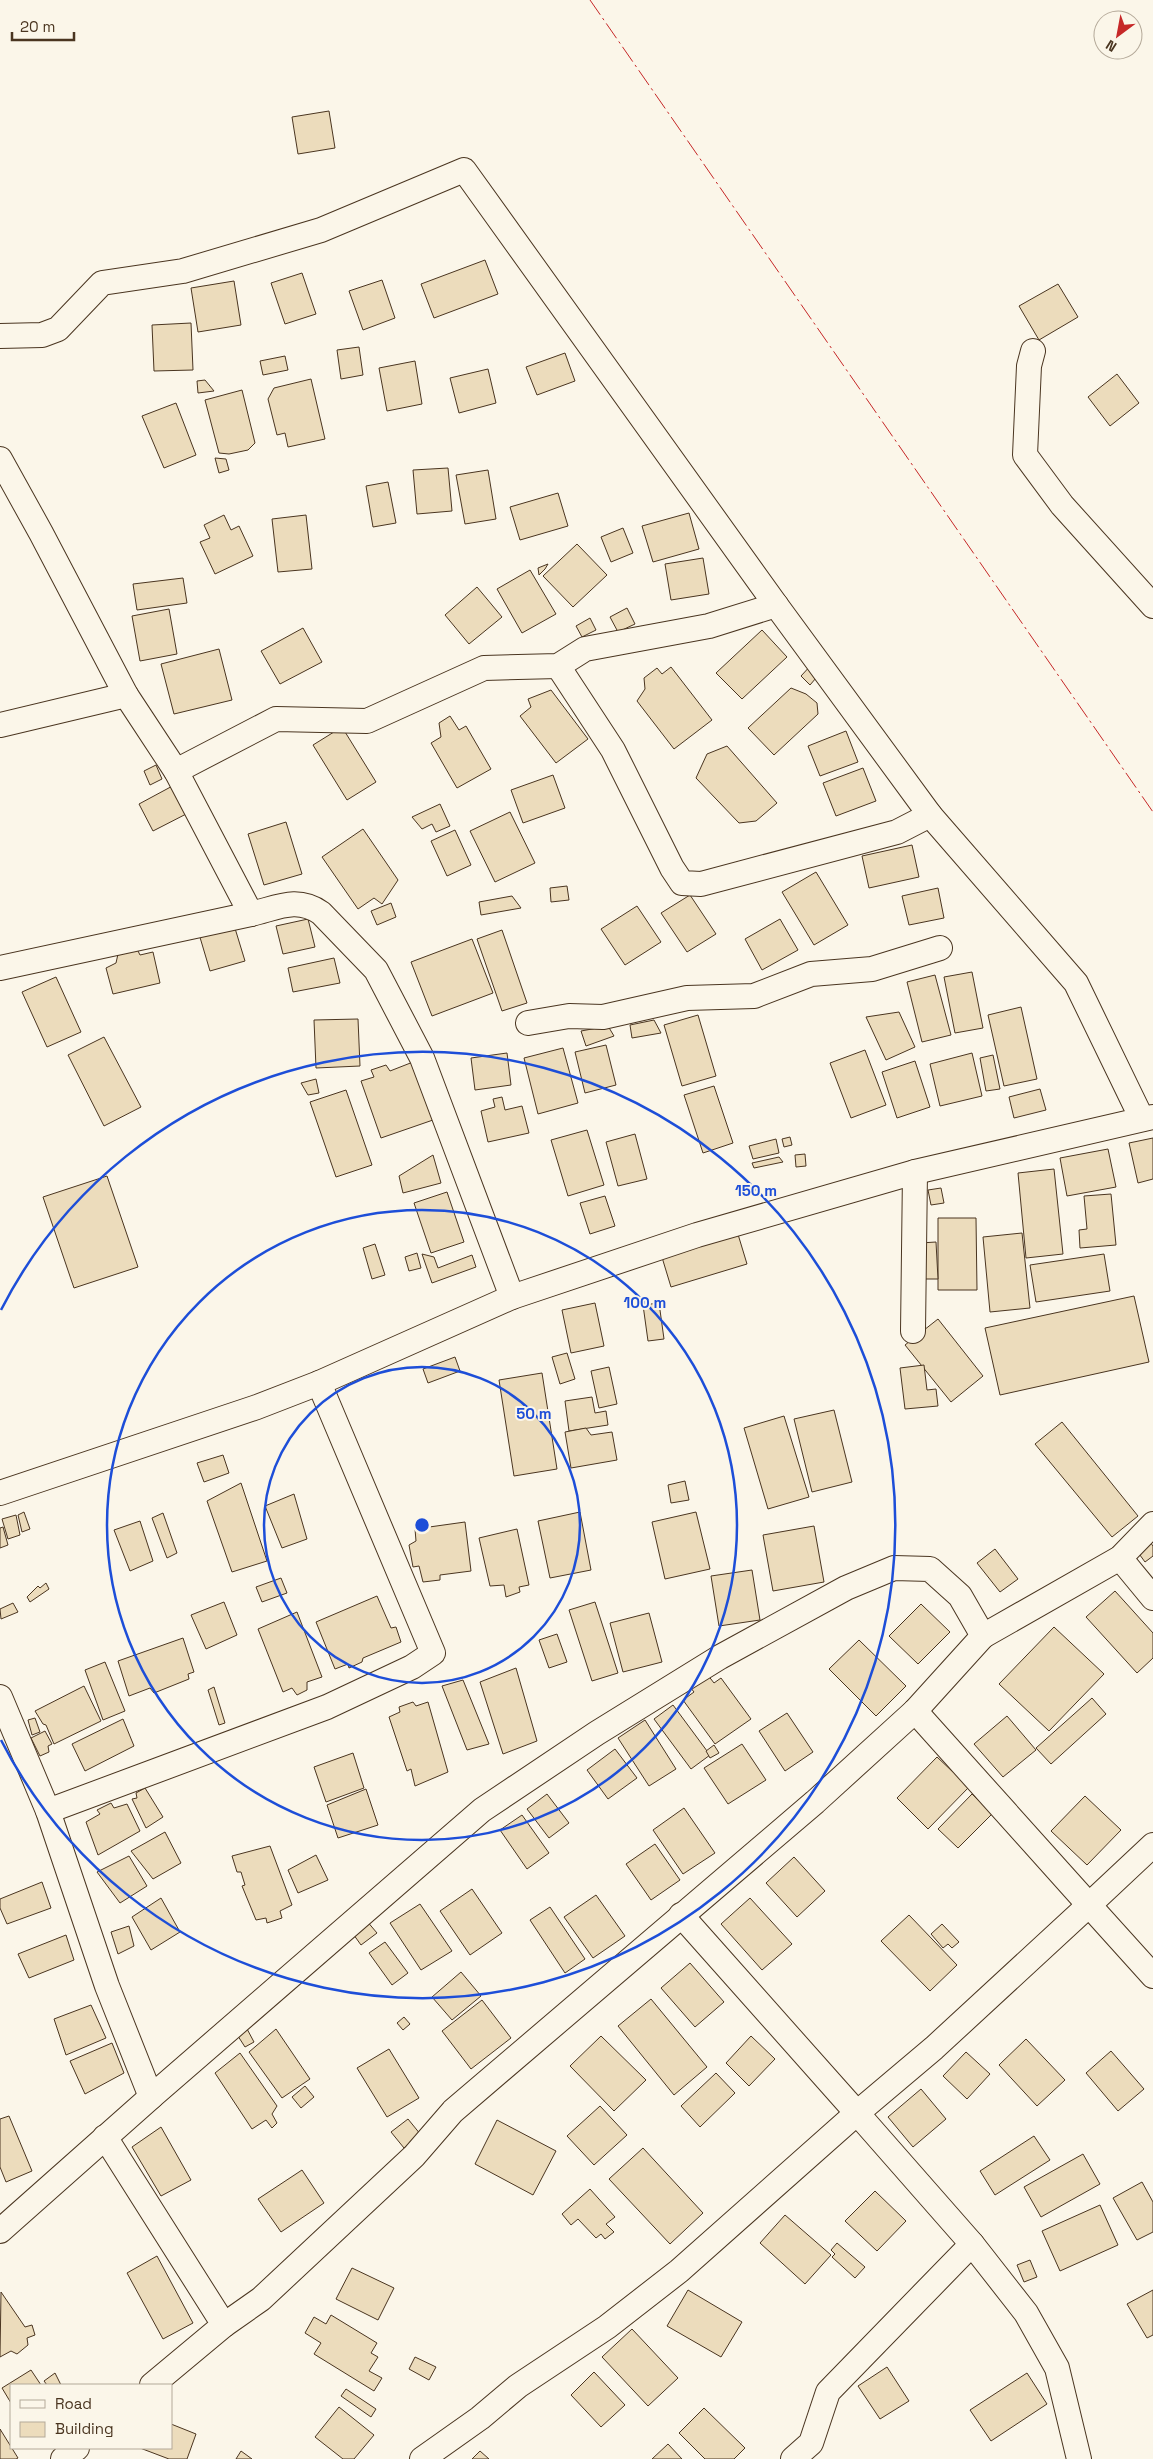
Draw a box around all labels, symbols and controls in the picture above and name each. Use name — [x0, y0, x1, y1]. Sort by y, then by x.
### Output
scale bar — [12, 10, 75, 42]
north arrow — [1093, 10, 1143, 60]
text: 20 m — [20, 17, 55, 36]
text: N — [1102, 36, 1120, 56]
text: 150 m — [735, 1181, 777, 1200]
text: 100 m — [624, 1293, 666, 1312]
text: 50 m — [516, 1404, 552, 1423]
centre of rings — [413, 1516, 431, 1534]
legend — [10, 2384, 172, 2449]
text: Road — [55, 2394, 92, 2413]
text: Building — [55, 2419, 114, 2438]

